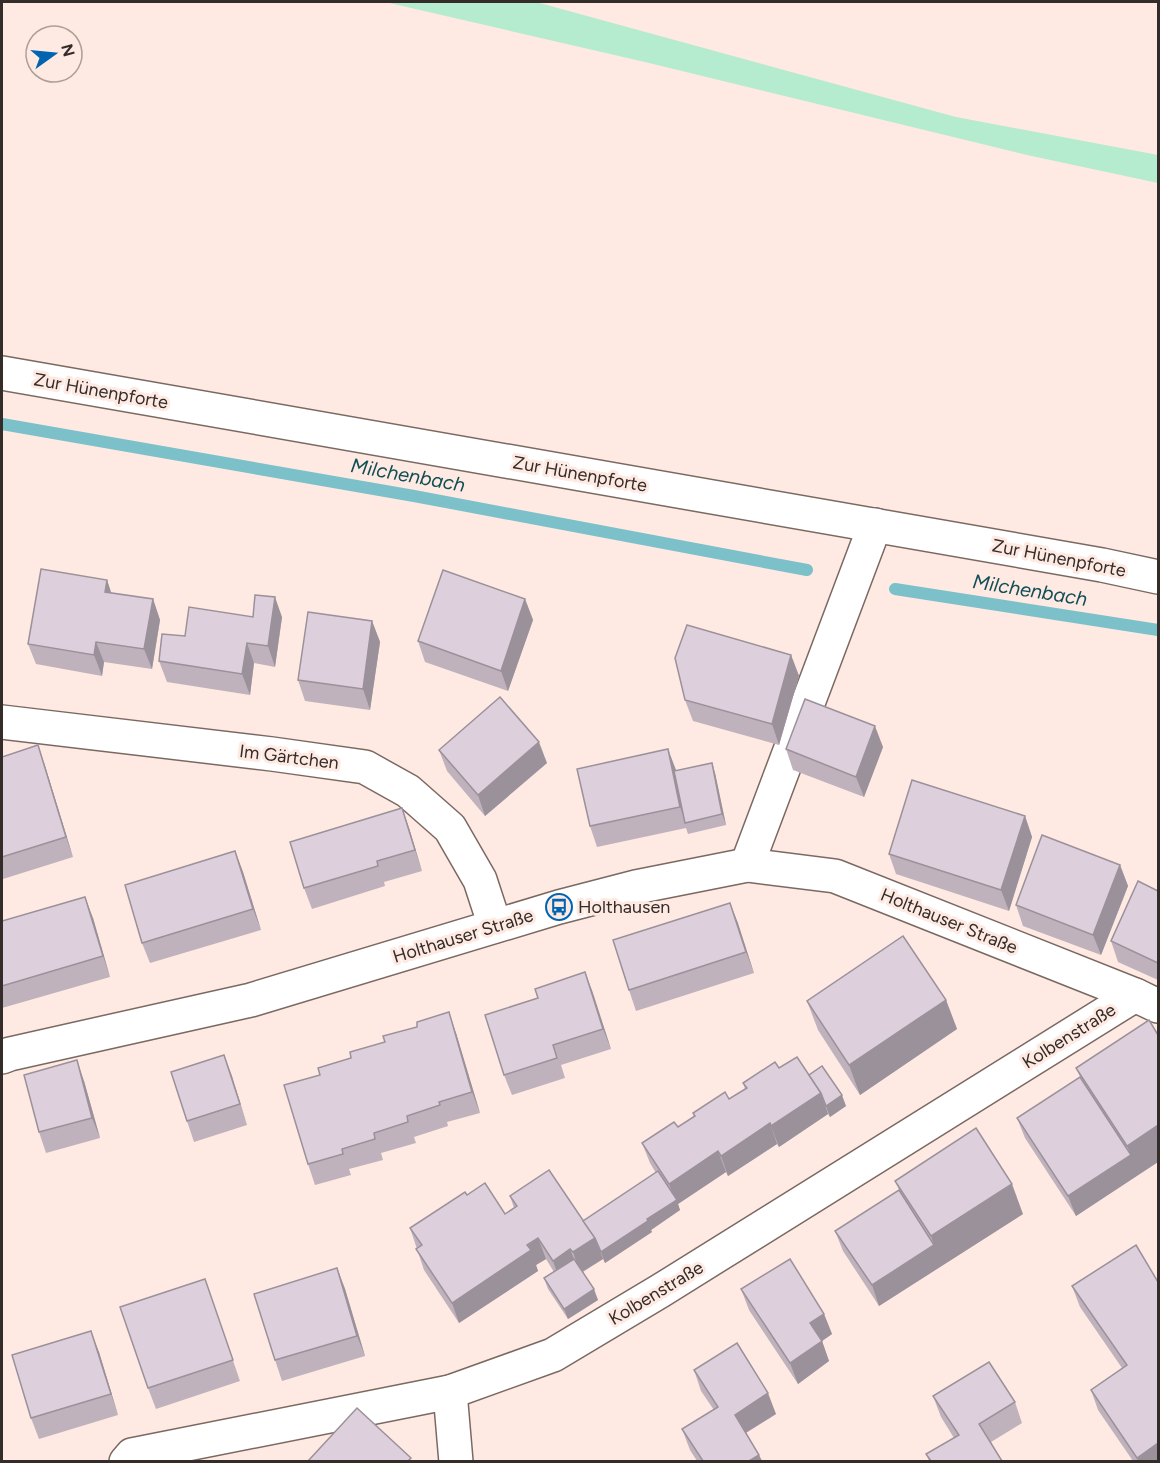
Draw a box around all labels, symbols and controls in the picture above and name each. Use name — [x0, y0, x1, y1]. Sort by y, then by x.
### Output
north arrow — [24, 24, 84, 84]
text: N — [57, 42, 79, 59]
street label: Zur Hünenpforte — [32, 368, 170, 414]
street label: Zur Hünenpforte — [511, 451, 649, 497]
water label: Milchenbach — [349, 453, 467, 497]
street label: Zur Hünenpforte — [990, 534, 1128, 582]
water label: Milchenbach — [971, 569, 1089, 611]
street label: Im Gärtchen — [238, 740, 340, 774]
street label: Holthauser Straße — [877, 883, 1021, 959]
bus stop icon: Holthausen — [544, 892, 574, 922]
place label: Holthausen — [578, 896, 670, 918]
street label: Holthauser Straße — [390, 904, 536, 968]
street label: Kolbenstraße — [1018, 998, 1120, 1073]
street label: Kolbenstraße — [605, 1256, 707, 1330]

